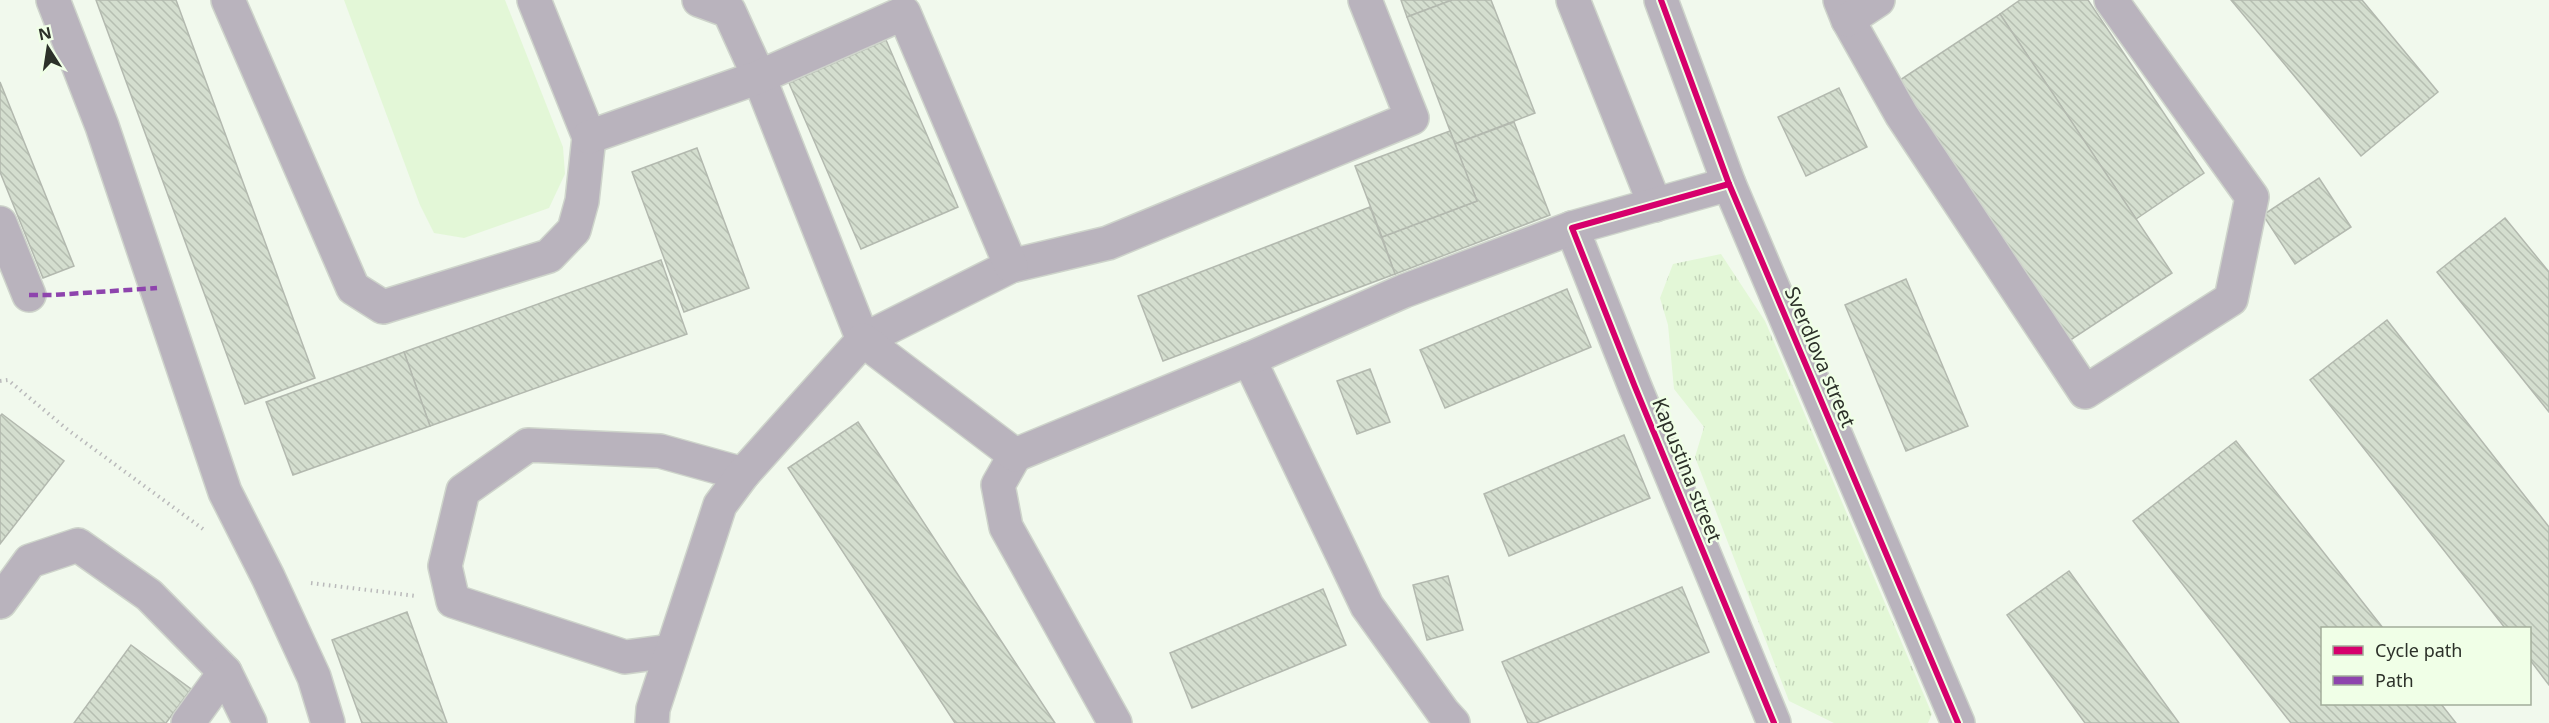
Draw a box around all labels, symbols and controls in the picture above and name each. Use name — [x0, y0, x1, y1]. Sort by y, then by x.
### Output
north arrow — [18, 18, 78, 78]
text: N — [36, 21, 54, 45]
street label: Sverdlova street — [1779, 282, 1862, 431]
street label: Kapustina street — [1646, 394, 1729, 546]
legend — [2321, 627, 2531, 705]
text: Cycle path — [2375, 638, 2462, 662]
text: Path — [2375, 668, 2414, 692]

